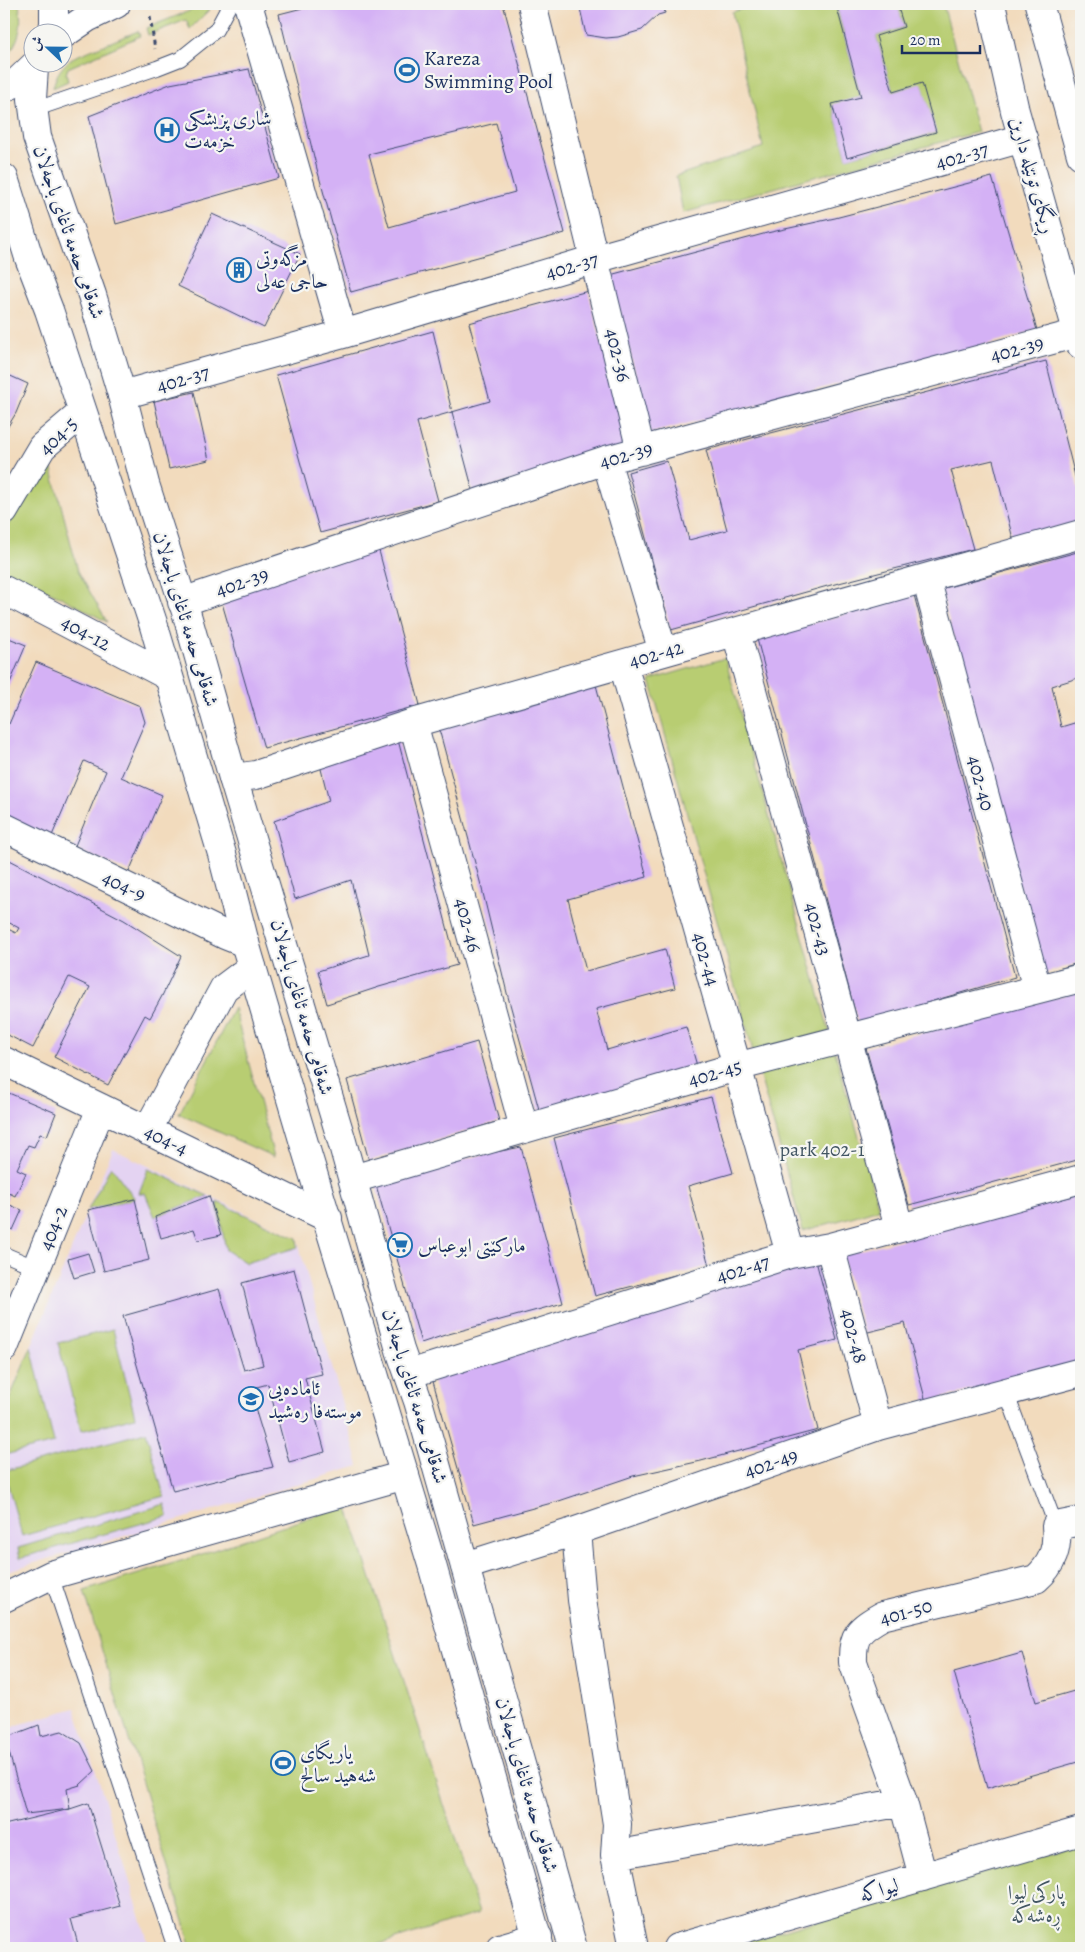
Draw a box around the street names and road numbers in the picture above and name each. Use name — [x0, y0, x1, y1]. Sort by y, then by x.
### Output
street label: ڕیگای تونێلە دارین — [1002, 113, 1063, 237]
street label: 402-37 — [933, 135, 992, 176]
street label: شەقامی حەمە ئاغای باجەلان — [27, 142, 111, 322]
street label: 402-37 — [543, 245, 602, 286]
street label: 402-36 — [598, 325, 638, 385]
street label: 402-39 — [987, 329, 1047, 369]
street label: 402-37 — [154, 358, 213, 399]
street label: 404-5 — [33, 411, 83, 461]
street label: 402-39 — [596, 435, 656, 475]
street label: شەقامی حەمە ئاغای باجەلان — [146, 528, 226, 710]
street label: 402-39 — [212, 560, 272, 604]
street label: 404-12 — [56, 609, 116, 658]
street label: 402-42 — [626, 633, 687, 675]
street label: 402-40 — [961, 752, 1001, 814]
street label: 404-9 — [98, 864, 150, 908]
street label: 402-46 — [448, 895, 488, 955]
street label: 402-43 — [798, 899, 838, 959]
street label: شەقامی حەمە ئاغای باجەلان — [264, 916, 340, 1098]
street label: 402-44 — [685, 929, 727, 989]
street label: 402-45 — [685, 1053, 745, 1093]
street label: 404-4 — [140, 1118, 192, 1162]
street label: 404-2 — [32, 1201, 74, 1254]
street label: 402-47 — [713, 1248, 773, 1290]
street label: شەقامی حەمە ئاغای باجەلان — [375, 1305, 455, 1487]
street label: 402-48 — [834, 1306, 874, 1366]
street label: 402-49 — [741, 1441, 801, 1485]
street label: 401-50 — [877, 1592, 935, 1632]
street label: شەقامی حەمە ئاغای باجەلان — [489, 1694, 565, 1876]
street label: لیواکە — [856, 1872, 902, 1908]

